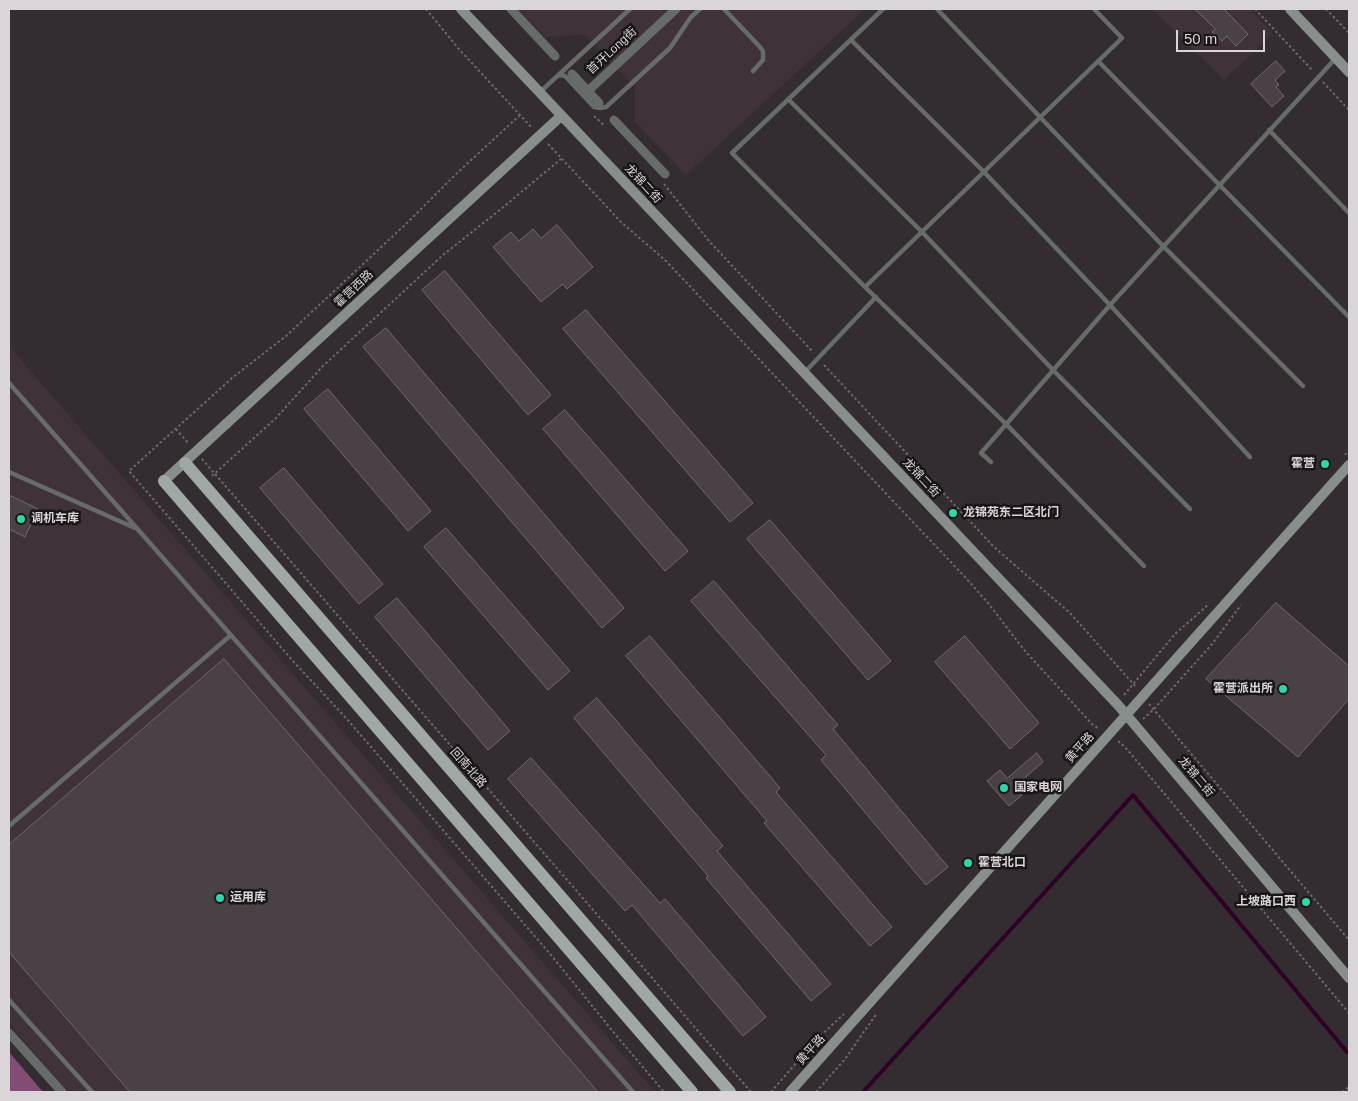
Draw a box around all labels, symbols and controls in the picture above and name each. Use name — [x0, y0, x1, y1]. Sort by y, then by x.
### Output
scale bar — [1178, 20, 1267, 52]
street label: 首开Long街 — [584, 24, 640, 78]
text: 50 m — [1184, 30, 1217, 47]
street label: 龙锦二街 — [621, 162, 665, 206]
street label: 霍营西路 — [332, 267, 376, 311]
street label: 龙锦二街 — [899, 456, 943, 500]
place label: 霍营 — [1291, 457, 1315, 471]
marker: 霍营 — [1319, 458, 1331, 470]
place label: 龙锦苑东二区北门 — [963, 506, 1059, 520]
marker: 龙锦苑东二区北门 — [947, 507, 959, 519]
place label: 调机车库 — [31, 512, 79, 526]
marker: 调机车库 — [15, 513, 27, 525]
place label: 霍营派出所 — [1213, 682, 1273, 696]
marker: 霍营派出所 — [1277, 683, 1289, 695]
street label: 黄平路 — [1063, 730, 1097, 766]
street label: 回南北路 — [447, 745, 489, 791]
street label: 龙锦二街 — [1175, 754, 1217, 800]
place label: 国家电网 — [1014, 781, 1062, 795]
marker: 国家电网 — [998, 782, 1010, 794]
place label: 霍营北口 — [978, 856, 1026, 870]
marker: 霍营北口 — [962, 857, 974, 869]
place label: 运用库 — [230, 891, 266, 905]
marker: 运用库 — [214, 892, 226, 904]
place label: 上坡路口西 — [1236, 895, 1296, 909]
marker: 上坡路口西 — [1300, 896, 1312, 908]
street label: 黄平路 — [794, 1032, 828, 1068]

